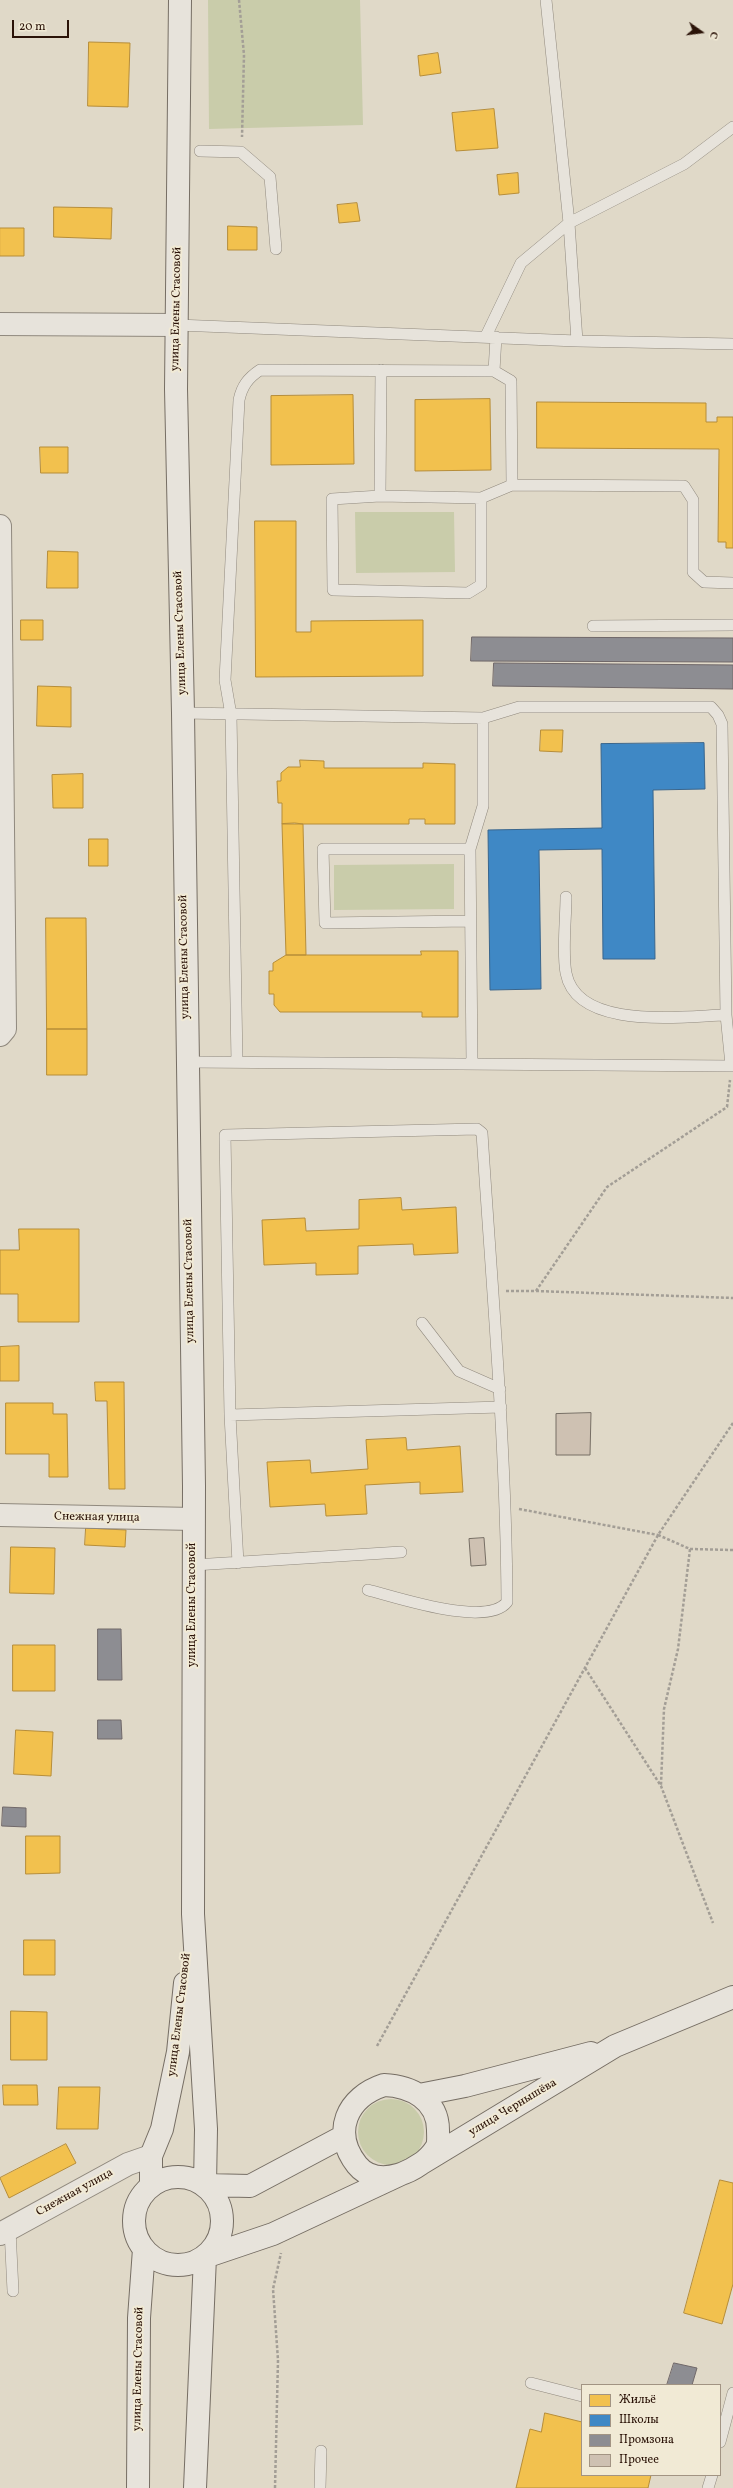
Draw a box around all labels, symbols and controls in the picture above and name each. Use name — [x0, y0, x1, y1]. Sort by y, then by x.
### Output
scale bar — [14, 12, 71, 38]
north arrow — [681, 12, 721, 52]
text: 20 m — [19, 19, 46, 35]
text: С — [705, 30, 721, 40]
street label: улица Елены Стасовой — [169, 247, 185, 371]
street label: улица Елены Стасовой — [172, 571, 190, 695]
street label: улица Елены Стасовой — [177, 895, 193, 1019]
street label: улица Елены Стасовой — [182, 1219, 198, 1343]
street label: Снежная улица — [54, 1510, 140, 1526]
street label: улица Елены Стасовой — [186, 1543, 200, 1667]
street label: улица Елены Стасовой — [165, 1952, 195, 2078]
street label: улица Чернышёва — [466, 2076, 560, 2140]
street label: Снежная улица — [34, 2166, 116, 2220]
street label: улица Елены Стасовой — [131, 2307, 147, 2431]
legend — [581, 2384, 721, 2476]
text: Жильё — [619, 2392, 656, 2408]
text: Школы — [619, 2412, 659, 2428]
text: Промзона — [619, 2432, 674, 2448]
text: Прочее — [619, 2452, 659, 2468]

